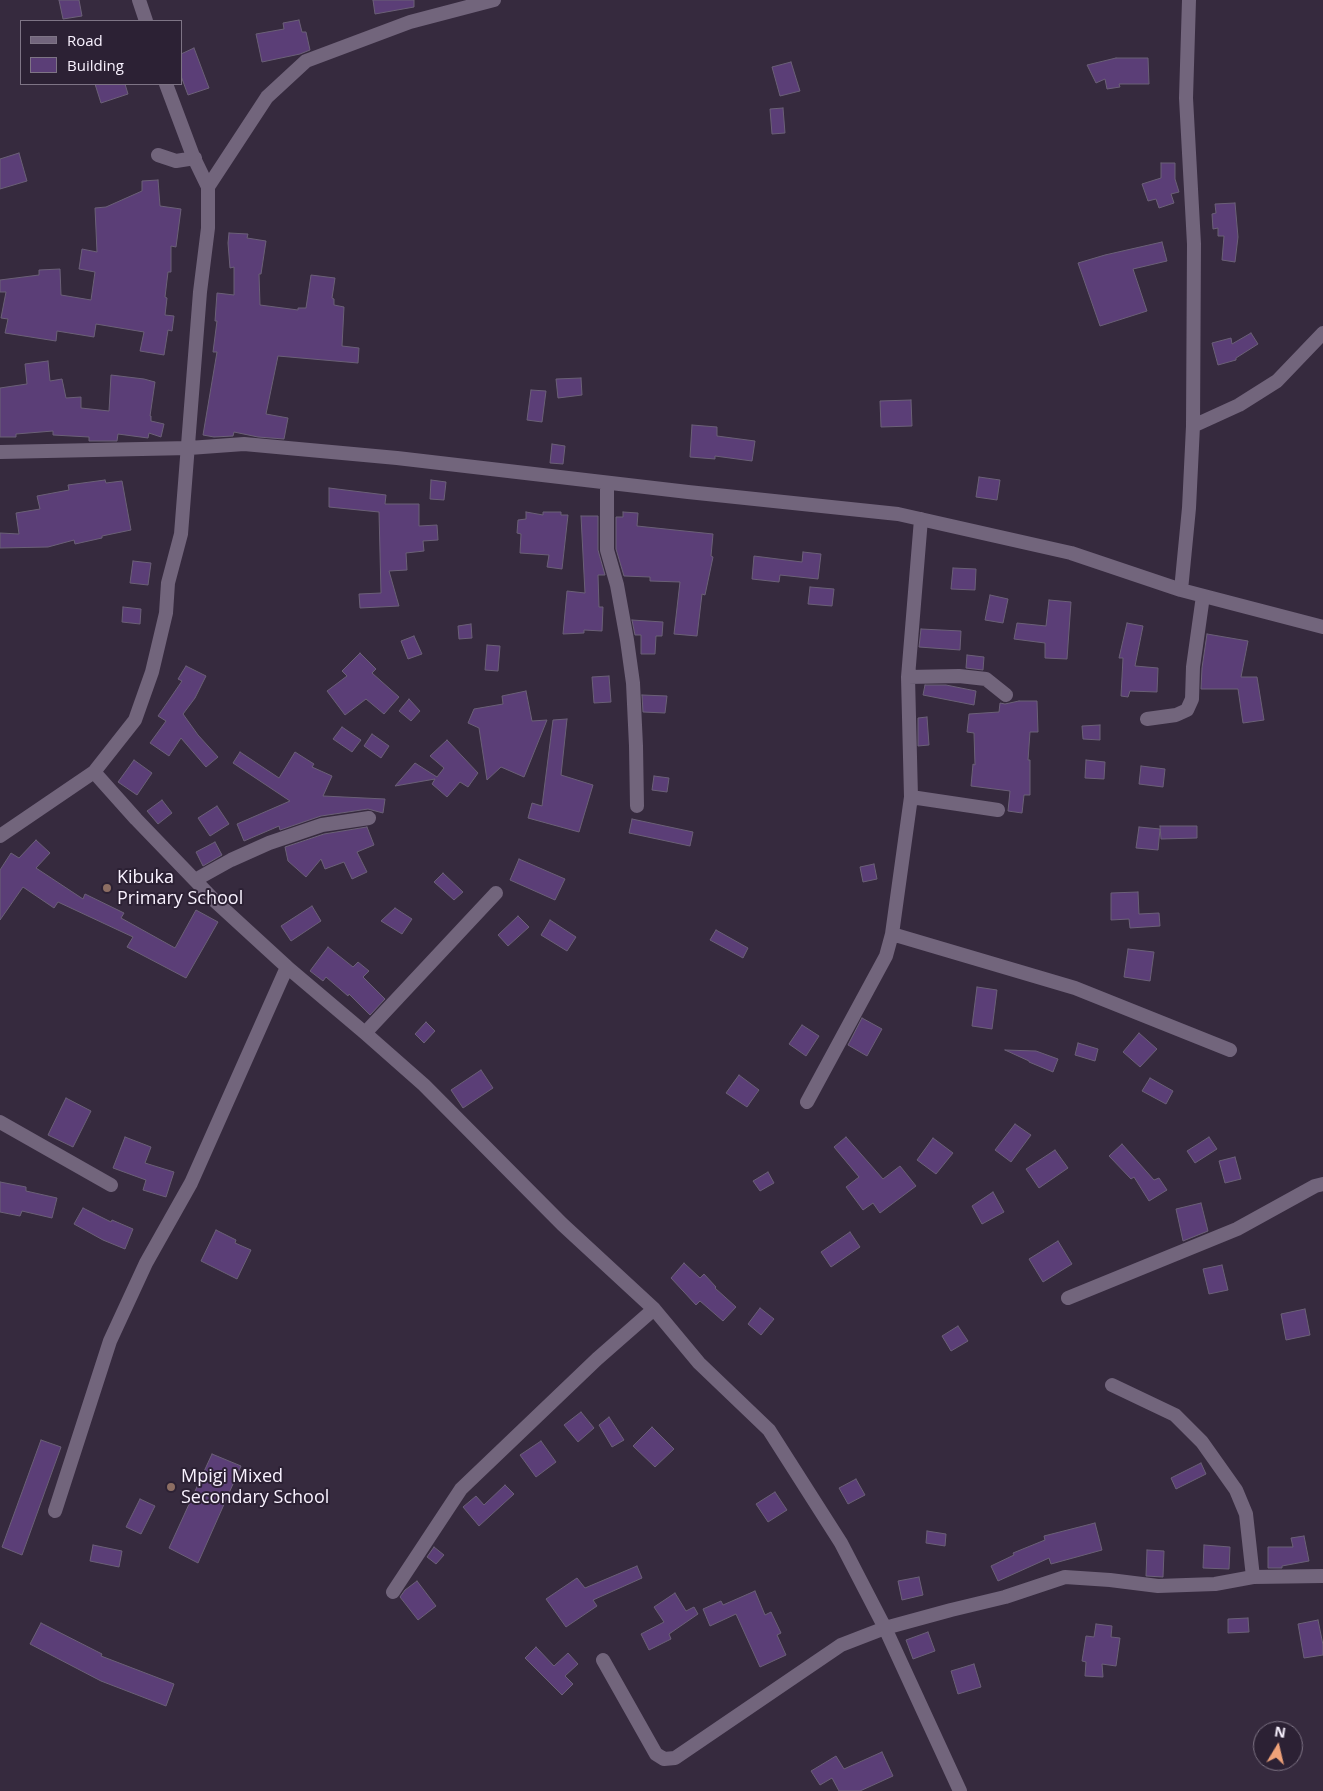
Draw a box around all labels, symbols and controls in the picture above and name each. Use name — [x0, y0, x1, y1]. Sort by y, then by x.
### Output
legend — [20, 20, 182, 85]
text: Road — [67, 30, 103, 50]
text: Building — [67, 55, 124, 75]
place label: Kibuka Primary School — [117, 867, 243, 910]
marker: Kibuka Primary School — [101, 882, 113, 894]
place label: Mpigi Mixed Secondary School — [181, 1466, 329, 1508]
marker: Mpigi Mixed Secondary School — [165, 1481, 177, 1493]
north arrow — [1253, 1721, 1303, 1771]
text: N — [1273, 1721, 1287, 1742]

